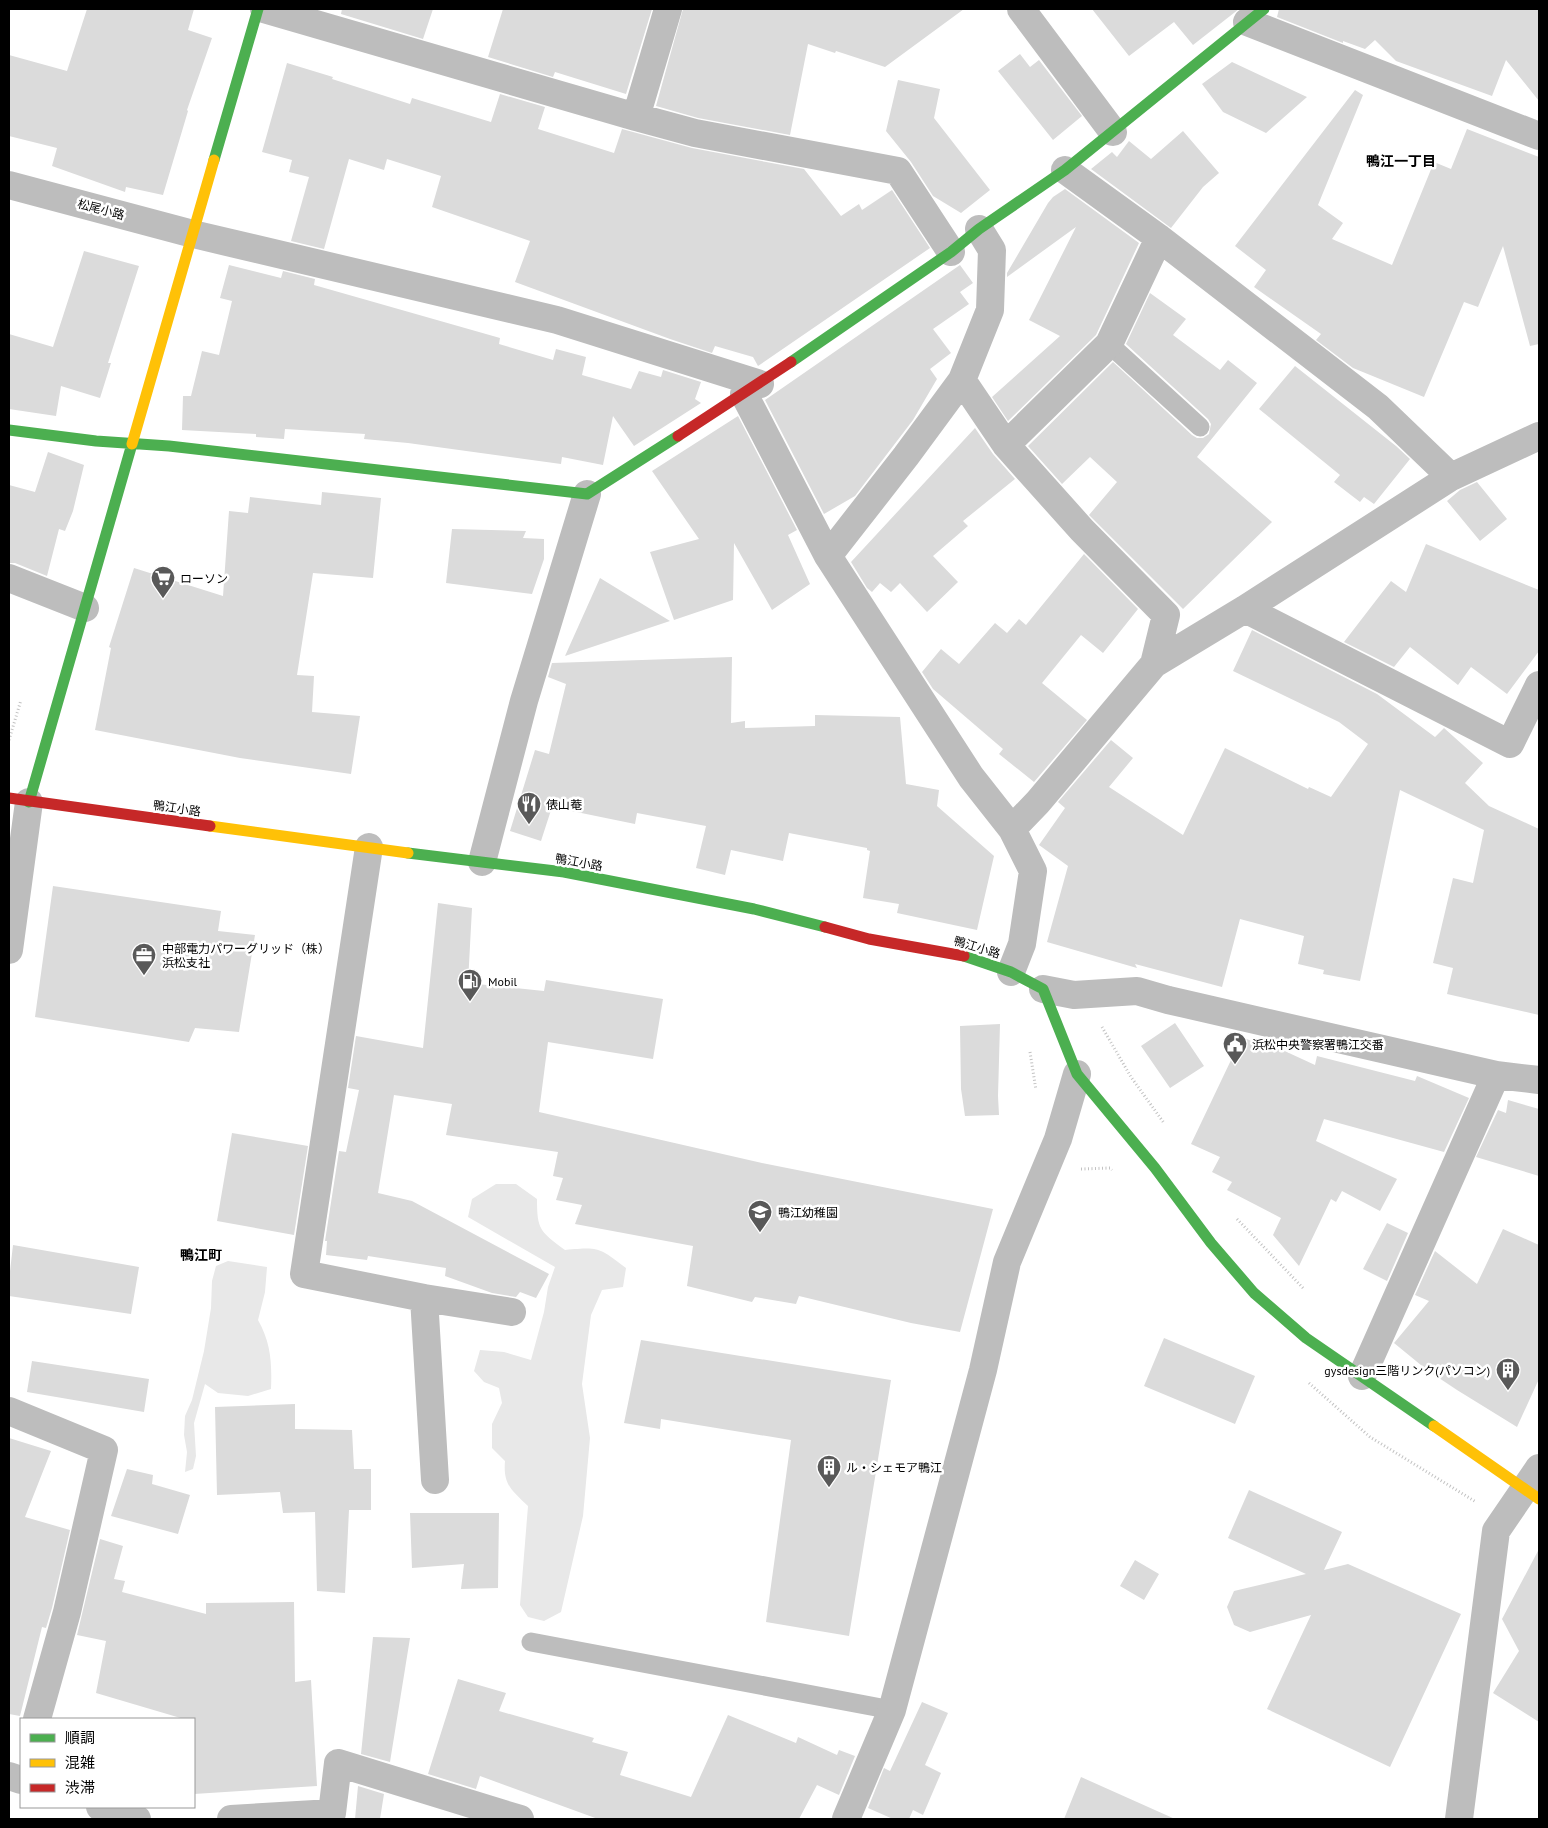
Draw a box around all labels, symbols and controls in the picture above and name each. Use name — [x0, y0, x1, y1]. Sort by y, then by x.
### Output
district label: 鴨江一丁目 — [1366, 152, 1436, 170]
street label: 松尾小路 — [76, 196, 126, 222]
supermarket icon: ローソン — [150, 565, 176, 599]
place label: ローソン — [180, 571, 228, 586]
restaurant icon: 俵山菴 — [516, 791, 542, 825]
street label: 鴨江小路 — [152, 797, 202, 819]
place label: 俵山菴 — [546, 797, 582, 812]
street label: 鴨江小路 — [554, 850, 604, 874]
street label: 鴨江小路 — [952, 933, 1002, 961]
place label: 中部電力パワーグリッド（株） 浜松支社 — [162, 941, 330, 970]
office icon: 中部電力パワーグリッド（株） 浜松支社 — [131, 942, 157, 976]
fuel station icon: Mobil — [457, 968, 483, 1002]
place label: Mobil — [488, 974, 518, 989]
public building icon: 浜松中央警察署鴨江交番 — [1222, 1031, 1248, 1065]
place label: 浜松中央警察署鴨江交番 — [1252, 1037, 1384, 1052]
school or university icon: 鴨江幼稚園 — [747, 1199, 773, 1233]
place label: 鴨江幼稚園 — [778, 1205, 838, 1220]
district label: 鴨江町 — [180, 1246, 222, 1264]
building icon: gysdesign三階リンク(パソコン) — [1495, 1357, 1521, 1391]
place label: gysdesign三階リンク(パソコン) — [1324, 1363, 1490, 1378]
building icon: ル・シェモア鴨江 — [816, 1454, 842, 1488]
place label: ル・シェモア鴨江 — [846, 1460, 942, 1475]
legend — [20, 1718, 195, 1808]
text: 順調 — [65, 1728, 95, 1747]
text: 混雑 — [65, 1753, 95, 1772]
text: 渋滞 — [65, 1778, 95, 1797]

